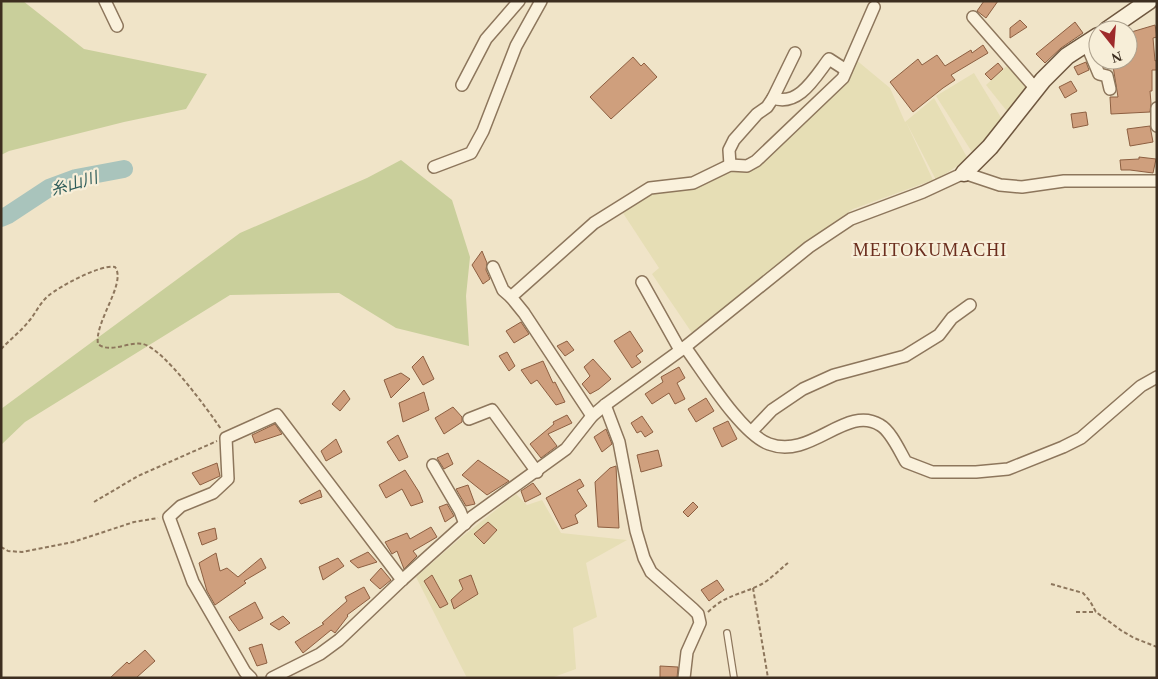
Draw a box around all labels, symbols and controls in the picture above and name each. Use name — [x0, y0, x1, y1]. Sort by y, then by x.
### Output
north arrow — [1088, 20, 1138, 70]
text: N — [1110, 48, 1124, 66]
water label: 糸山川 — [49, 168, 101, 198]
district label: MEITOKUMACHI — [853, 240, 1007, 260]

